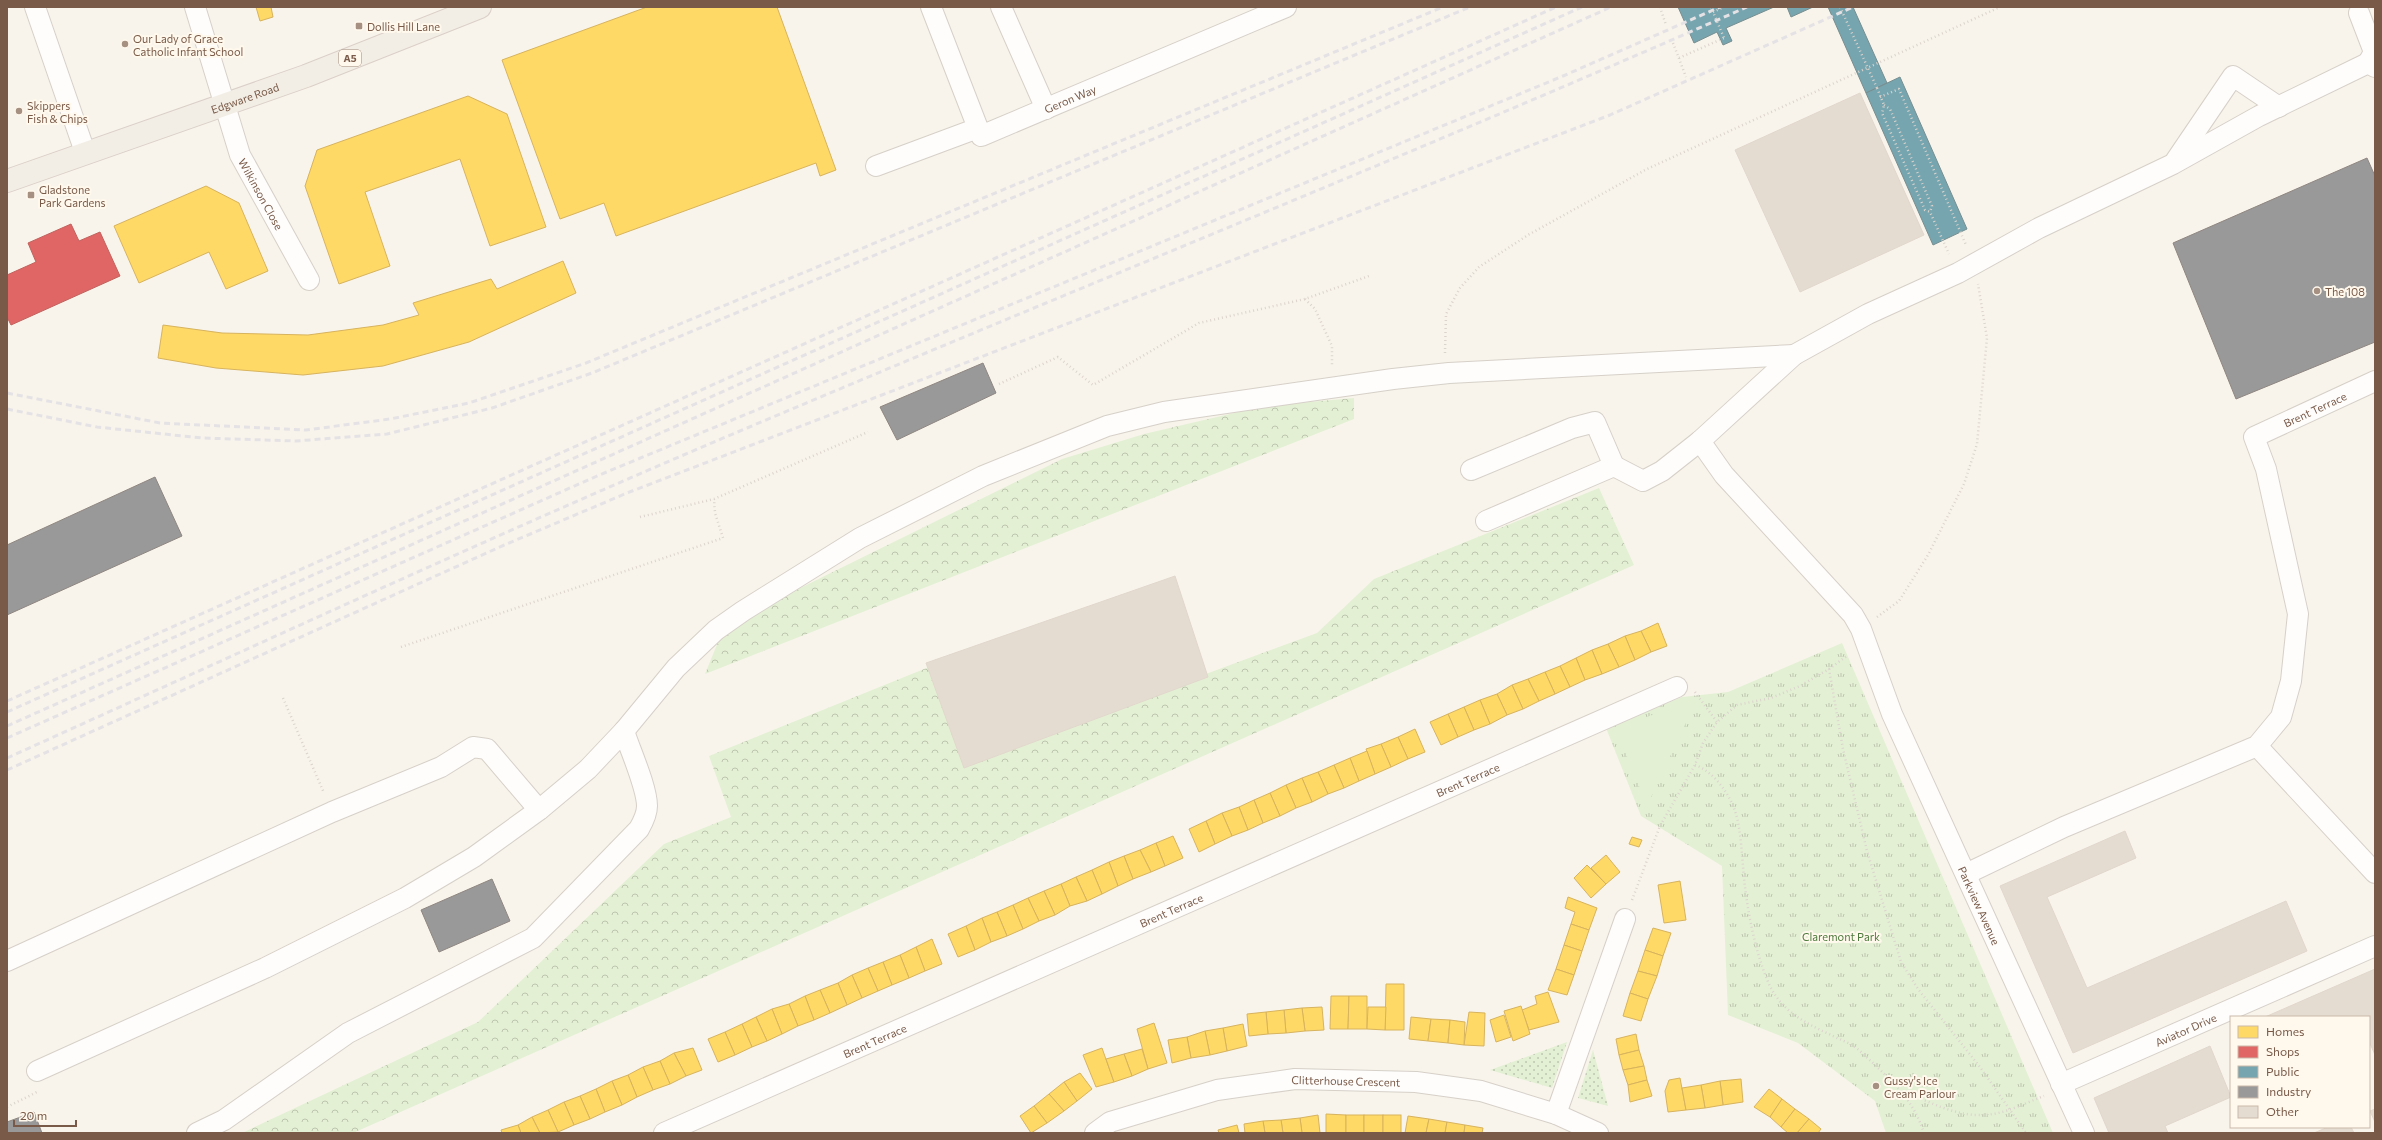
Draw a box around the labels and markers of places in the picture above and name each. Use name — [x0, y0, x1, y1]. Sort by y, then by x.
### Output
place label: Dollis Hill Lane — [367, 20, 440, 33]
marker: Dollis Hill Lane — [354, 21, 364, 31]
place label: Our Lady of Grace Catholic Infant School — [133, 32, 243, 58]
marker: Our Lady of Grace Catholic Infant School — [120, 39, 130, 49]
place label: Skippers Fish & Chips — [27, 99, 88, 125]
marker: Skippers Fish & Chips — [14, 106, 24, 116]
place label: Gladstone Park Gardens — [39, 183, 106, 209]
marker: Gladstone Park Gardens — [26, 190, 36, 200]
place label: The 108 — [2325, 285, 2365, 298]
marker: The 108 — [2312, 286, 2322, 296]
place label: Gussy's Ice Cream Parlour — [1884, 1074, 1957, 1100]
marker: Gussy's Ice Cream Parlour — [1871, 1081, 1881, 1091]

